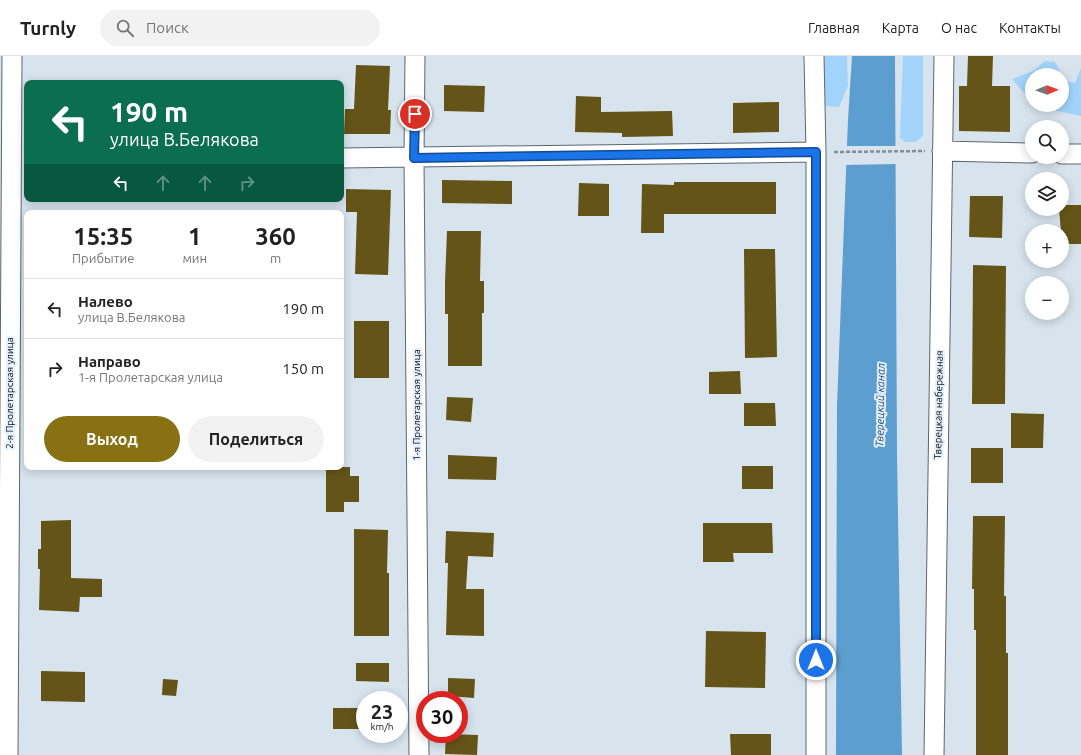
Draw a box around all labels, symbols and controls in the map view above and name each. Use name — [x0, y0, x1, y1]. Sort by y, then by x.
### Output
search box — [100, 10, 380, 46]
text: Turnly — [20, 17, 76, 39]
icon: search — [114, 17, 136, 39]
text: Поиск — [146, 19, 189, 36]
text: Главная — [808, 20, 860, 36]
text: Карта — [882, 20, 919, 36]
text: О нас — [941, 20, 977, 36]
text: Контакты — [999, 20, 1061, 36]
north arrow — [1025, 68, 1069, 112]
map controls — [1025, 68, 1069, 320]
icon: left — [44, 96, 96, 148]
text: 190 m — [110, 96, 188, 127]
pin — [398, 97, 432, 131]
icon: arrive — [404, 103, 426, 125]
button: search — [1025, 120, 1069, 164]
text: улица В.Белякова — [110, 129, 259, 149]
icon: left — [110, 172, 132, 194]
icon: ahead — [152, 172, 174, 194]
icon: ahead — [194, 172, 216, 194]
icon: right — [236, 172, 258, 194]
button: layers — [1025, 172, 1069, 216]
text: 15:35 — [73, 223, 133, 250]
text: 1 — [188, 223, 202, 250]
text: 360 — [255, 223, 296, 250]
button: + — [1025, 224, 1069, 268]
text: Прибытие — [72, 251, 134, 265]
text: мин — [182, 251, 207, 265]
text: m — [270, 251, 281, 265]
button: − — [1025, 276, 1069, 320]
text: Налево — [78, 293, 133, 310]
icon: left — [44, 298, 66, 320]
text: 190 m — [282, 300, 324, 317]
text: улица В.Белякова — [78, 310, 185, 324]
street label: 2-я Пролетарская улица — [4, 337, 15, 449]
street label: 1-я Пролетарская улица — [411, 349, 422, 461]
street label: Тверецкая набережная — [932, 351, 945, 459]
text: Направо — [78, 353, 141, 370]
icon: right — [44, 358, 66, 380]
text: 150 m — [282, 360, 324, 377]
water label: Тверецкий канал — [873, 363, 887, 447]
text: 1-я Пролетарская улица — [78, 370, 223, 384]
button: Выход — [44, 416, 180, 462]
button: Поделиться — [188, 416, 324, 462]
position arrow — [795, 639, 837, 681]
speed limit sign: 30 — [416, 691, 468, 743]
text: 23 — [371, 700, 393, 723]
text: km/h — [370, 721, 394, 732]

